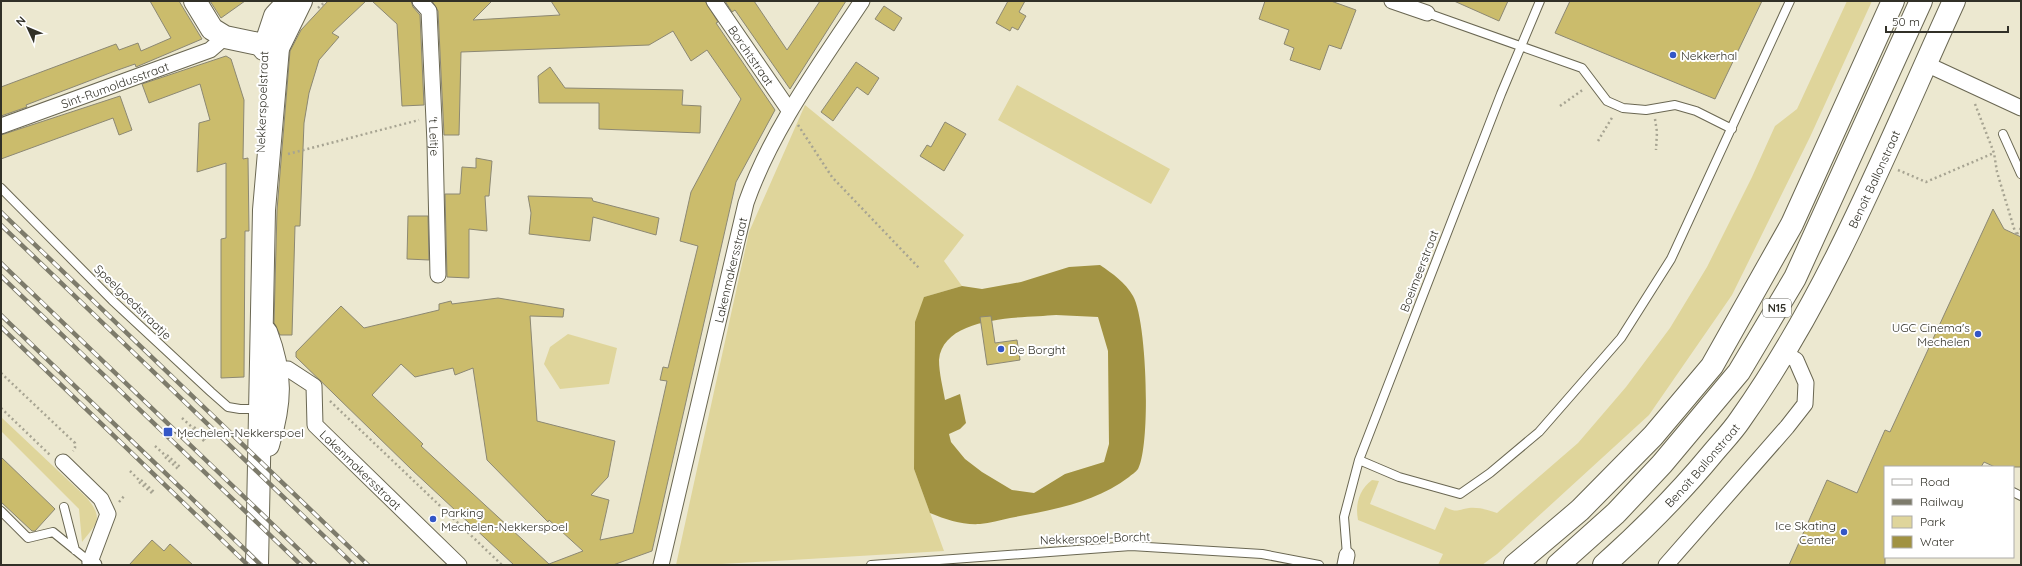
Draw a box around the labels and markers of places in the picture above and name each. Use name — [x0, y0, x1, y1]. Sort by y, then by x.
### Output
place label: Nekkerhal — [1681, 48, 1737, 63]
marker: Nekkerhal — [1668, 50, 1678, 60]
place label: UGC Cinema's Mechelen — [1892, 320, 1970, 349]
marker: UGC Cinema's Mechelen — [1973, 329, 1983, 339]
place label: De Borght — [1009, 342, 1066, 357]
marker: De Borght — [996, 344, 1006, 354]
place label: Mechelen-Nekkerspoel — [177, 425, 304, 440]
marker: Mechelen-Nekkerspoel — [162, 426, 174, 438]
place label: Parking Mechelen-Nekkerspoel — [441, 505, 568, 534]
marker: Parking Mechelen-Nekkerspoel — [428, 514, 438, 524]
place label: Ice Skating Center — [1775, 518, 1836, 547]
marker: Ice Skating Center — [1839, 527, 1849, 537]

